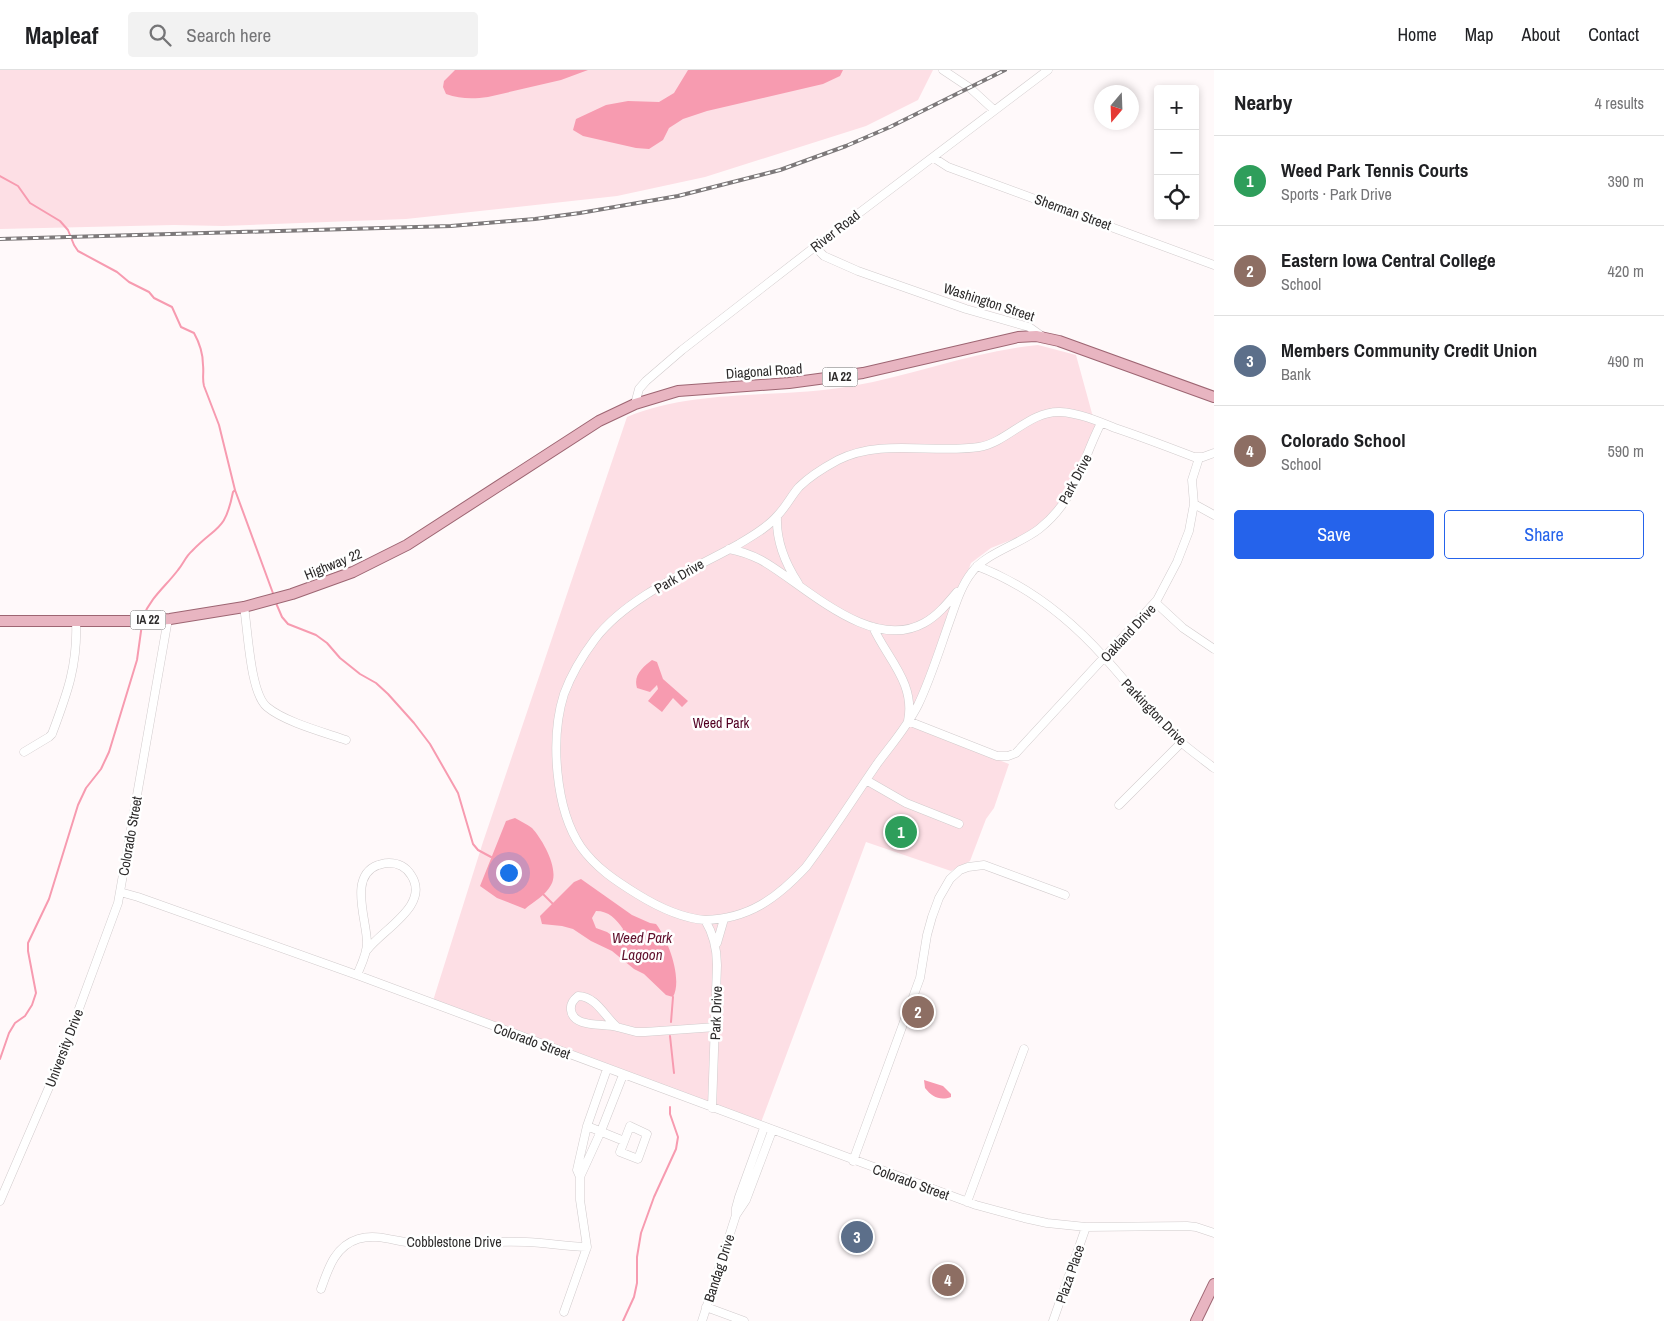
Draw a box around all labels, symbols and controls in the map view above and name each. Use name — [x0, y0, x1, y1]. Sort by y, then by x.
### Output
search box — [128, 12, 478, 57]
text: Mapleaf — [25, 19, 98, 51]
icon: search — [146, 21, 174, 49]
text: Search here — [186, 22, 271, 48]
text: Home — [1397, 22, 1437, 47]
text: Map — [1465, 22, 1494, 47]
text: About — [1522, 22, 1560, 47]
text: Contact — [1588, 22, 1639, 47]
north arrow — [1094, 85, 1139, 130]
map controls — [1154, 85, 1199, 220]
button: + — [1154, 85, 1199, 130]
text: Nearby — [1234, 88, 1292, 117]
text: 4 results — [1594, 92, 1644, 114]
button: − — [1154, 130, 1199, 175]
text: Weed Park Tennis Courts — [1281, 157, 1468, 183]
text: 1 — [1246, 170, 1254, 192]
text: 390 m — [1608, 170, 1644, 192]
button: locate — [1154, 175, 1199, 220]
text: Sports · Park Drive — [1281, 183, 1392, 205]
street label: Sherman Street — [1032, 190, 1114, 234]
street label: River Road — [807, 206, 863, 256]
text: Eastern Iowa Central College — [1281, 247, 1496, 273]
text: 2 — [1246, 260, 1254, 282]
text: 420 m — [1608, 260, 1644, 282]
text: School — [1281, 273, 1321, 295]
street label: Washington Street — [941, 279, 1037, 325]
text: Members Community Credit Union — [1281, 337, 1537, 363]
text: 3 — [1246, 350, 1254, 372]
text: 490 m — [1608, 350, 1644, 372]
street label: Diagonal Road — [725, 359, 803, 383]
text: Bank — [1281, 363, 1311, 385]
road number: IA 22 — [822, 368, 858, 386]
text: Colorado School — [1281, 427, 1406, 453]
text: 4 — [1246, 440, 1254, 462]
text: 590 m — [1608, 440, 1644, 462]
street label: Park Drive — [1054, 451, 1096, 507]
text: School — [1281, 453, 1321, 475]
button: Save — [1234, 510, 1434, 559]
button: Share — [1444, 510, 1644, 559]
street label: Highway 22 — [302, 544, 364, 584]
street label: Park Drive — [651, 555, 707, 597]
street label: Oakland Drive — [1096, 600, 1160, 666]
road number: IA 22 — [130, 610, 166, 630]
street label: Parkington Drive — [1118, 675, 1190, 749]
park label: Weed Park — [693, 714, 750, 732]
street label: Colorado Street — [114, 795, 146, 877]
pin: 1 — [885, 813, 917, 851]
your location — [496, 860, 522, 886]
water label: Weed Park Lagoon — [612, 927, 673, 965]
street label: Park Drive — [706, 986, 726, 1040]
pin: 2 — [902, 993, 934, 1031]
street label: University Drive — [41, 1006, 87, 1090]
street label: Colorado Street — [491, 1019, 573, 1063]
street label: Colorado Street — [870, 1160, 952, 1204]
pin: 3 — [841, 1218, 873, 1256]
street label: Bandag Drive — [700, 1232, 738, 1304]
street label: Cobblestone Drive — [406, 1233, 502, 1251]
street label: Plaza Place — [1052, 1242, 1088, 1306]
pin: 4 — [932, 1261, 964, 1299]

